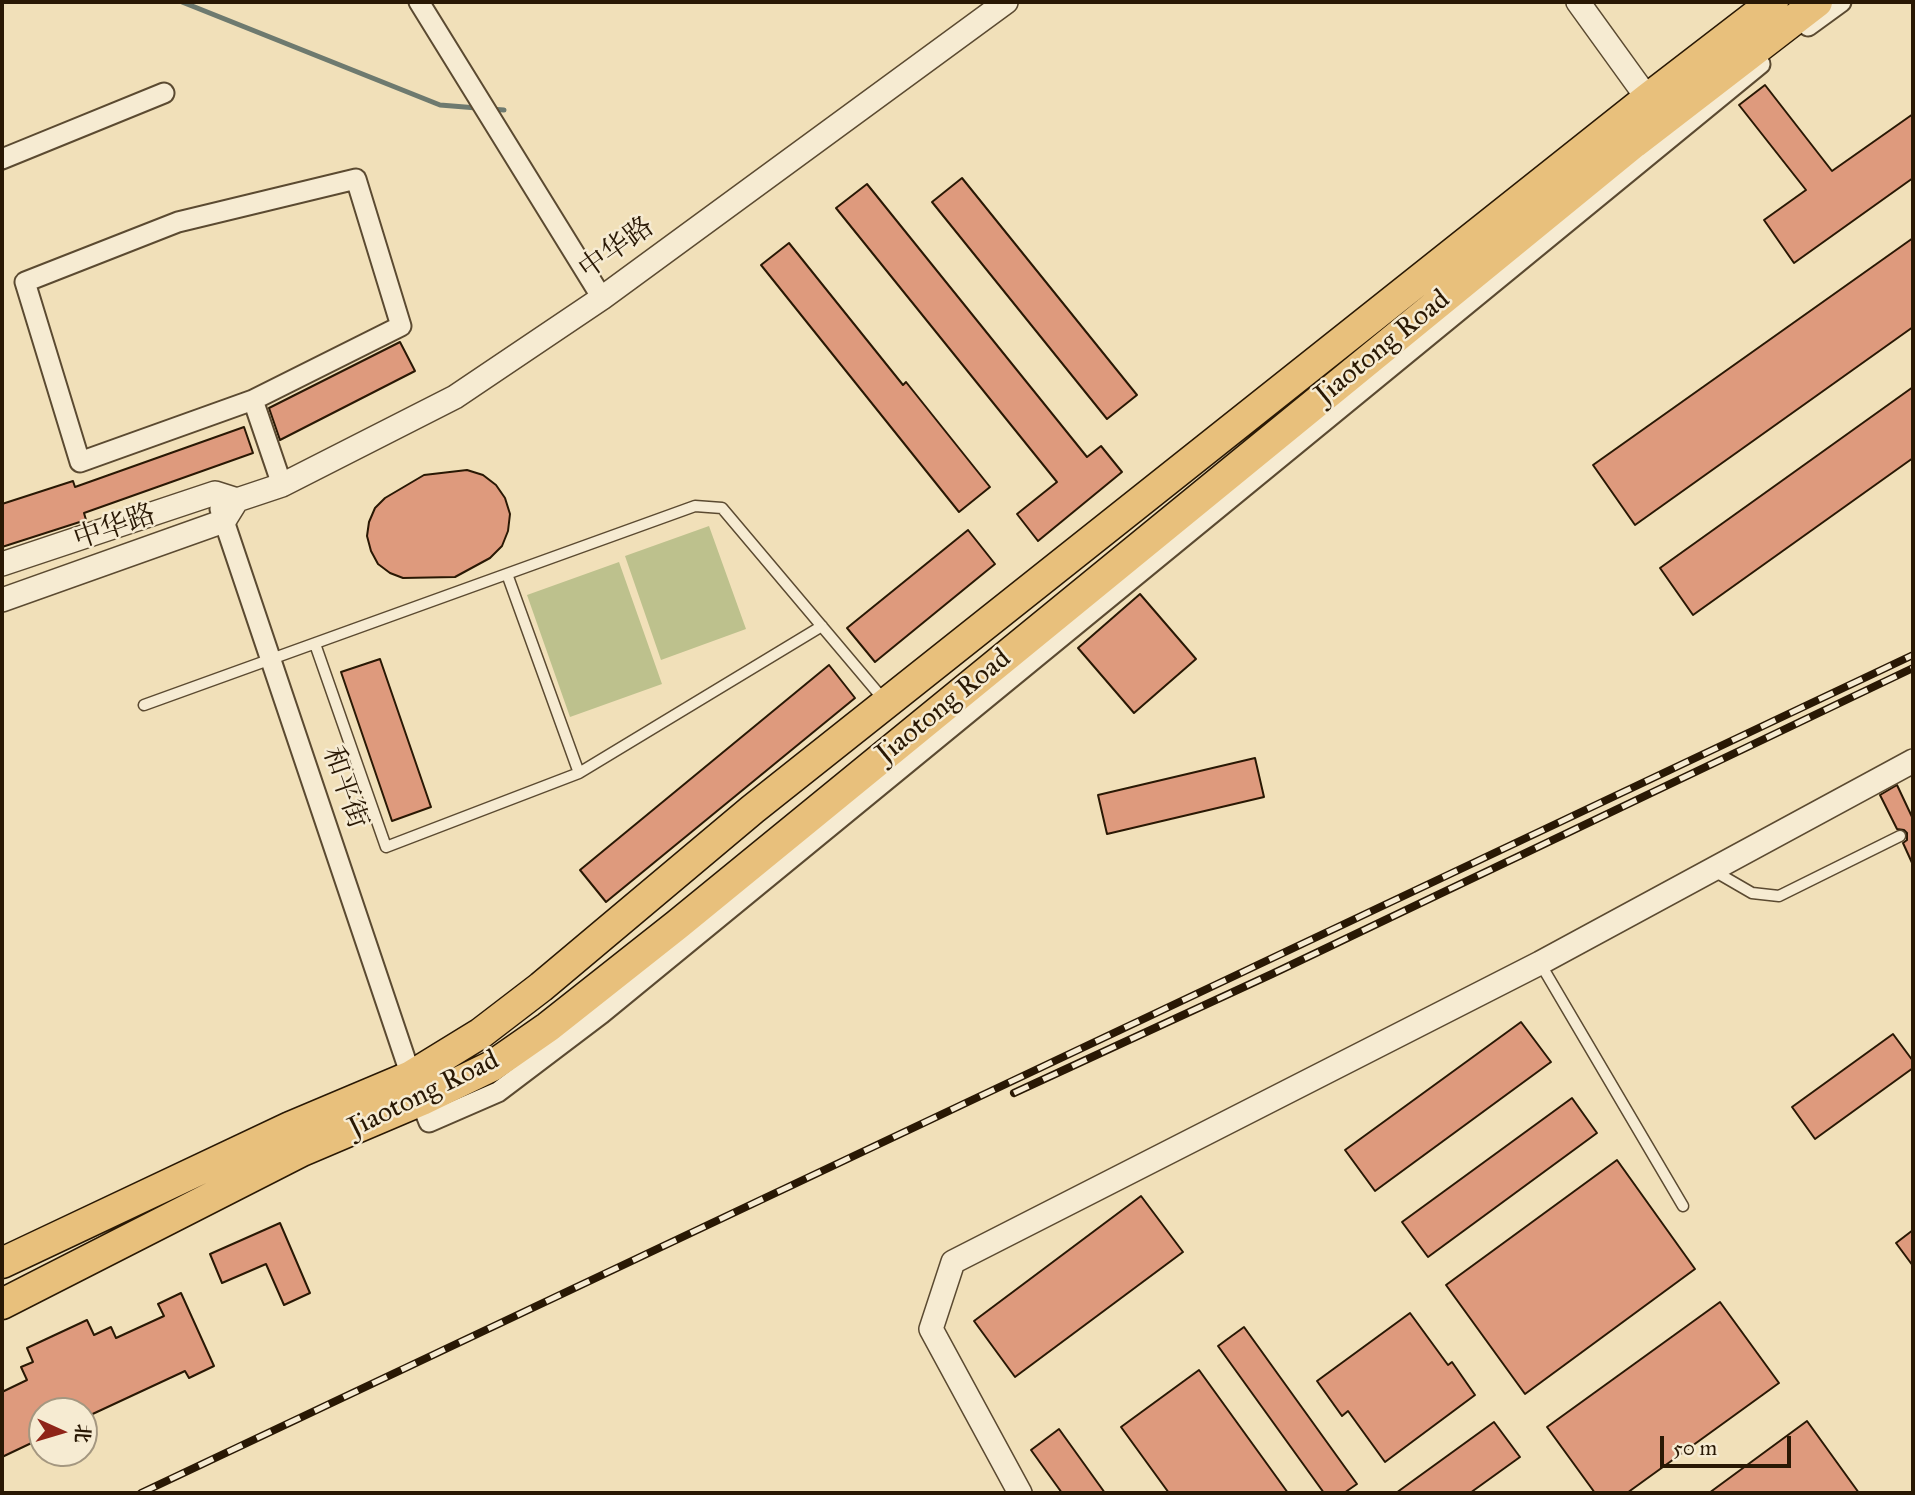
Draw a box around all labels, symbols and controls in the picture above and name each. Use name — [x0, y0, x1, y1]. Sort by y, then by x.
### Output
street label: 中华路 — [573, 211, 661, 287]
street label: Jiaotong Road — [1309, 284, 1457, 412]
street label: 中华路 — [70, 498, 160, 558]
street label: Jiaotong Road — [870, 643, 1018, 771]
street label: 和平街 — [314, 743, 374, 833]
street label: Jiaotong Road — [343, 1044, 505, 1146]
north arrow — [28, 1397, 98, 1467]
scale bar — [1663, 1422, 1794, 1466]
text: 北 — [70, 1423, 95, 1444]
text: 50 m — [1673, 1435, 1717, 1461]

